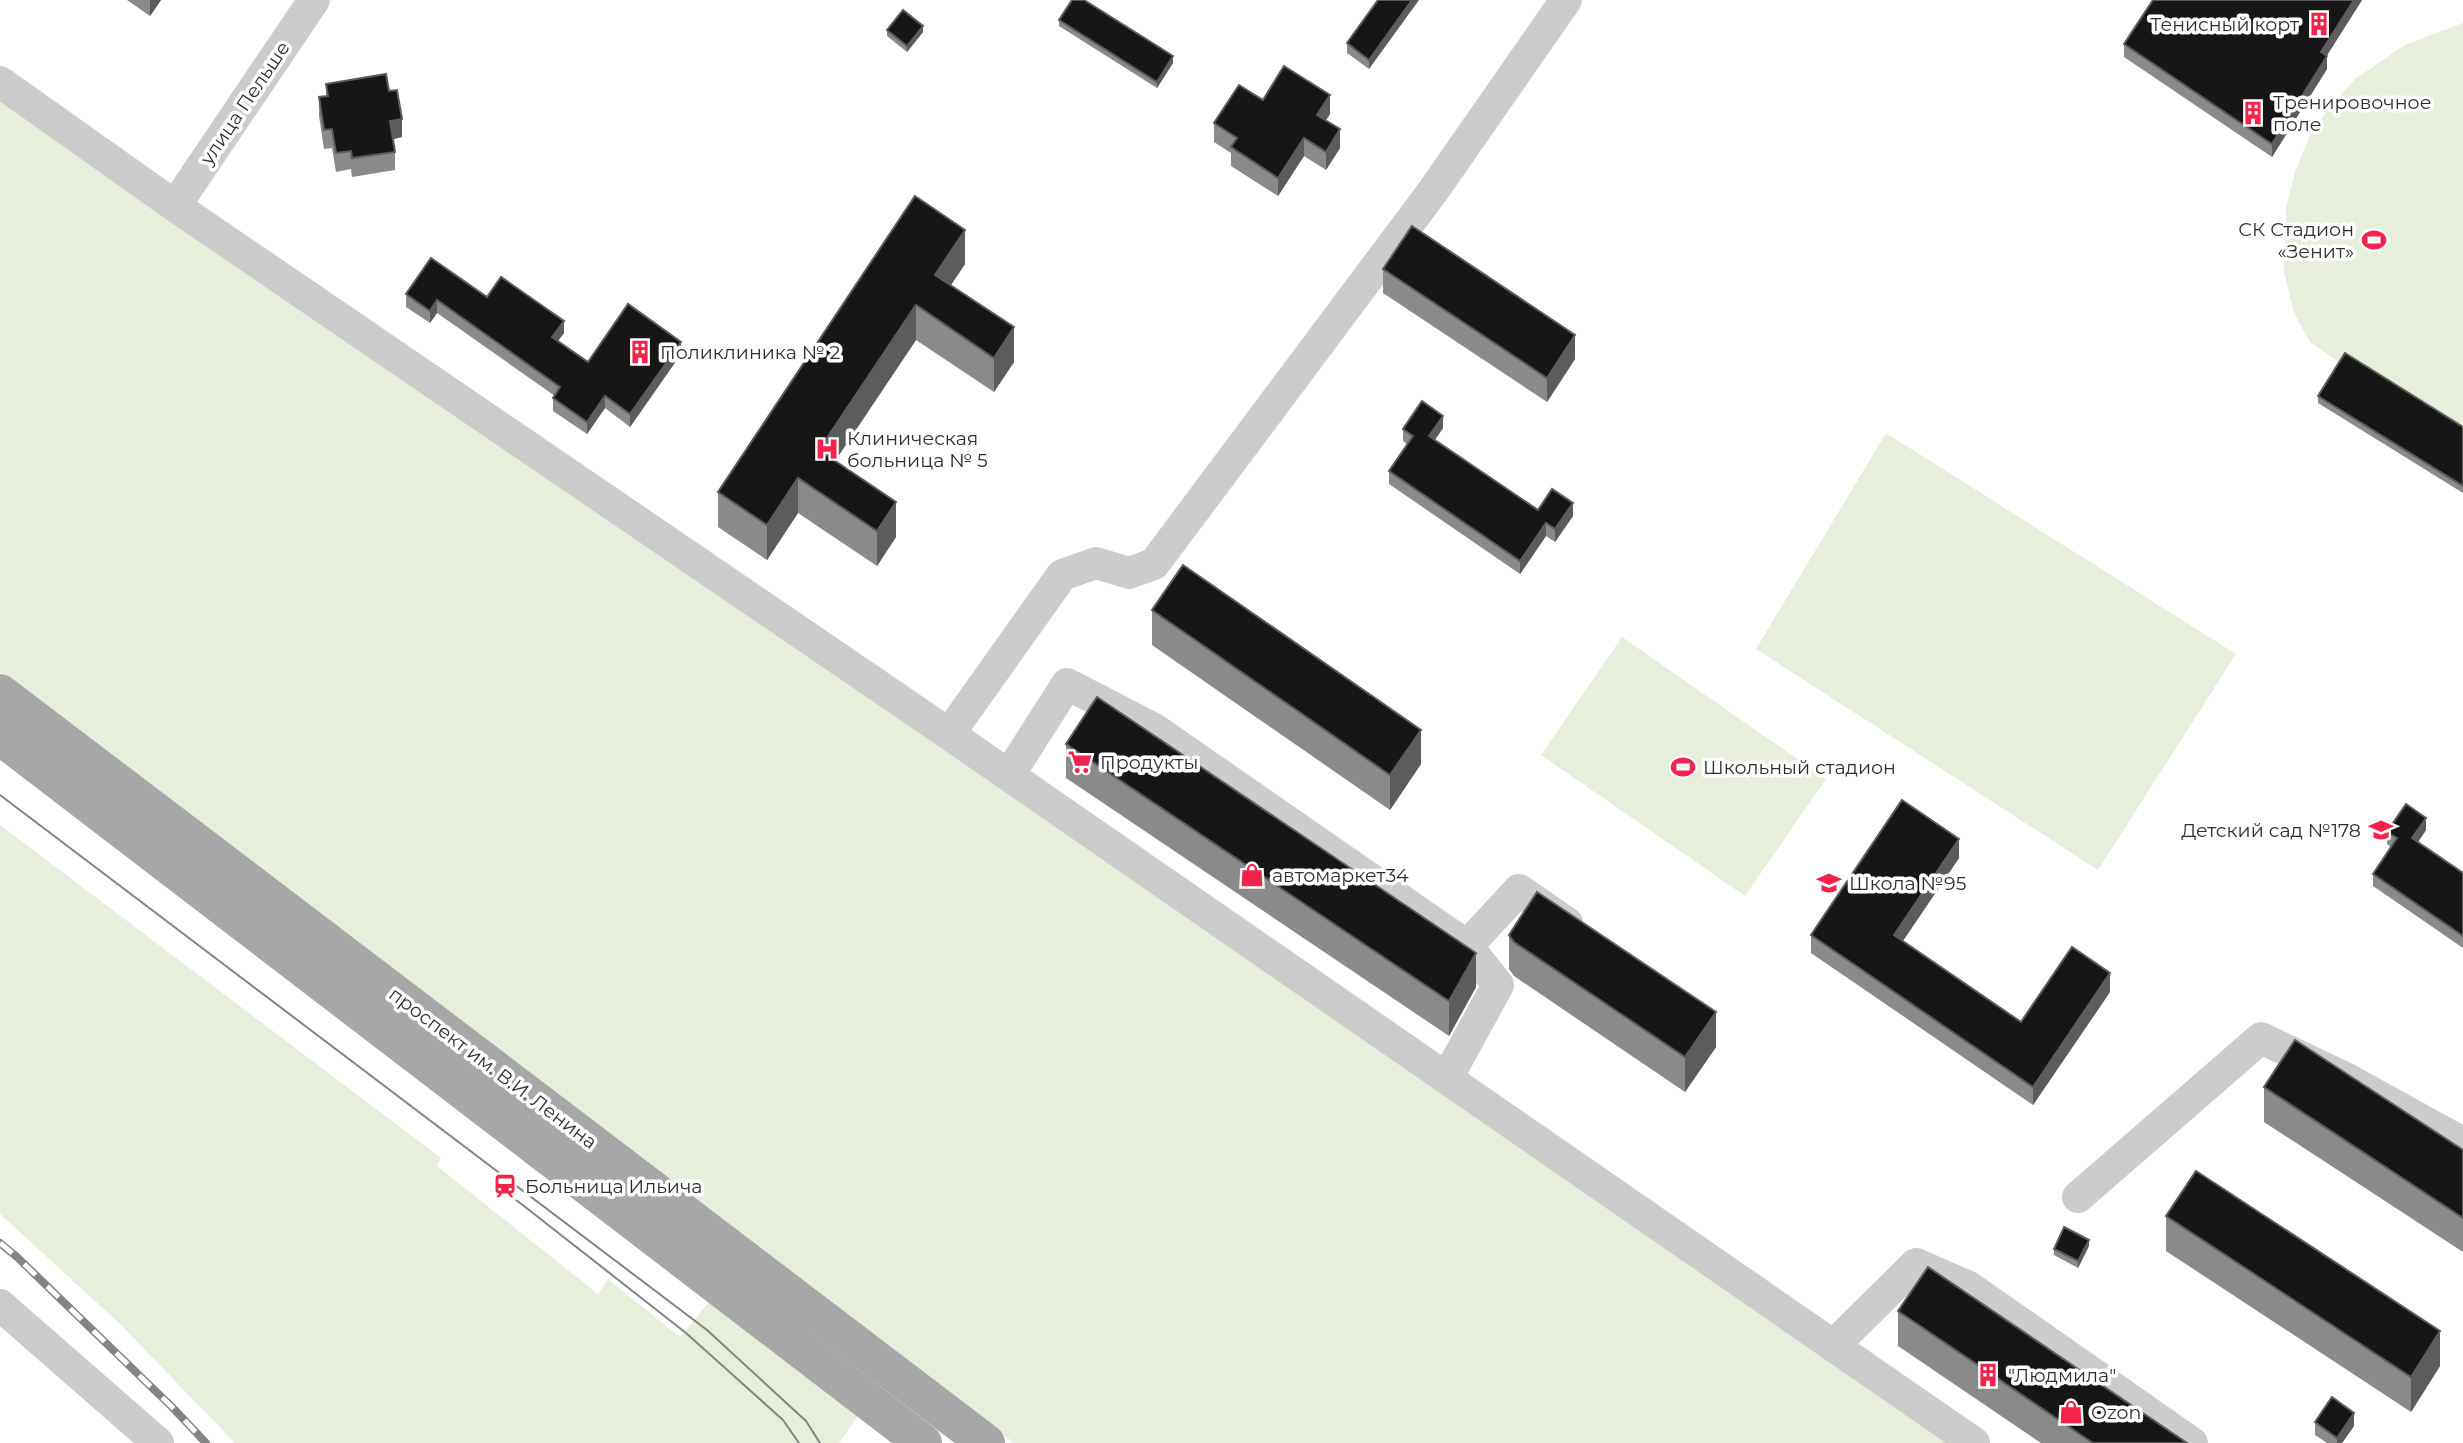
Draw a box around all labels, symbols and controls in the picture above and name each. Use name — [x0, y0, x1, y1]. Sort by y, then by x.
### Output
building icon: Тенисный корт — [2305, 10, 2333, 38]
place label: Тенисный корт — [2150, 13, 2299, 36]
street label: улица Пельше — [195, 37, 295, 170]
place label: Тренировочное поле — [2273, 91, 2431, 136]
building icon: Тренировочное поле — [2239, 99, 2267, 127]
place label: СК Стадион «Зенит» — [2238, 218, 2354, 263]
sports icon: СК Стадион «Зенит» — [2360, 226, 2388, 254]
building icon: Поликлиника № 2 — [626, 338, 654, 366]
place label: Поликлиника № 2 — [660, 341, 840, 364]
place label: Клиническая больница № 5 — [847, 427, 988, 472]
hospital icon: Клиническая больница № 5 — [813, 435, 841, 463]
supermarket icon: Продукты — [1066, 748, 1094, 776]
place label: Продукты — [1100, 751, 1198, 774]
sports icon: Школьный стадион — [1669, 753, 1697, 781]
place label: Школьный стадион — [1703, 756, 1896, 779]
school or university icon: Детский сад №178 — [2367, 816, 2395, 844]
place label: Детский сад №178 — [2181, 819, 2361, 842]
shop icon: автомаркет34 — [1238, 861, 1266, 889]
place label: автомаркет34 — [1272, 864, 1409, 887]
school or university icon: Школа №95 — [1815, 869, 1843, 897]
place label: Школа №95 — [1849, 872, 1967, 895]
street label: проспект им. В.И. Ленина — [384, 982, 602, 1154]
station icon: Больница Ильича — [491, 1172, 519, 1200]
place label: Больница Ильича — [525, 1175, 702, 1198]
building icon: "Людмила" — [1974, 1361, 2002, 1389]
place label: "Людмила" — [2008, 1364, 2116, 1387]
shop icon: Ozon — [2057, 1398, 2085, 1426]
place label: Ozon — [2091, 1401, 2141, 1424]

